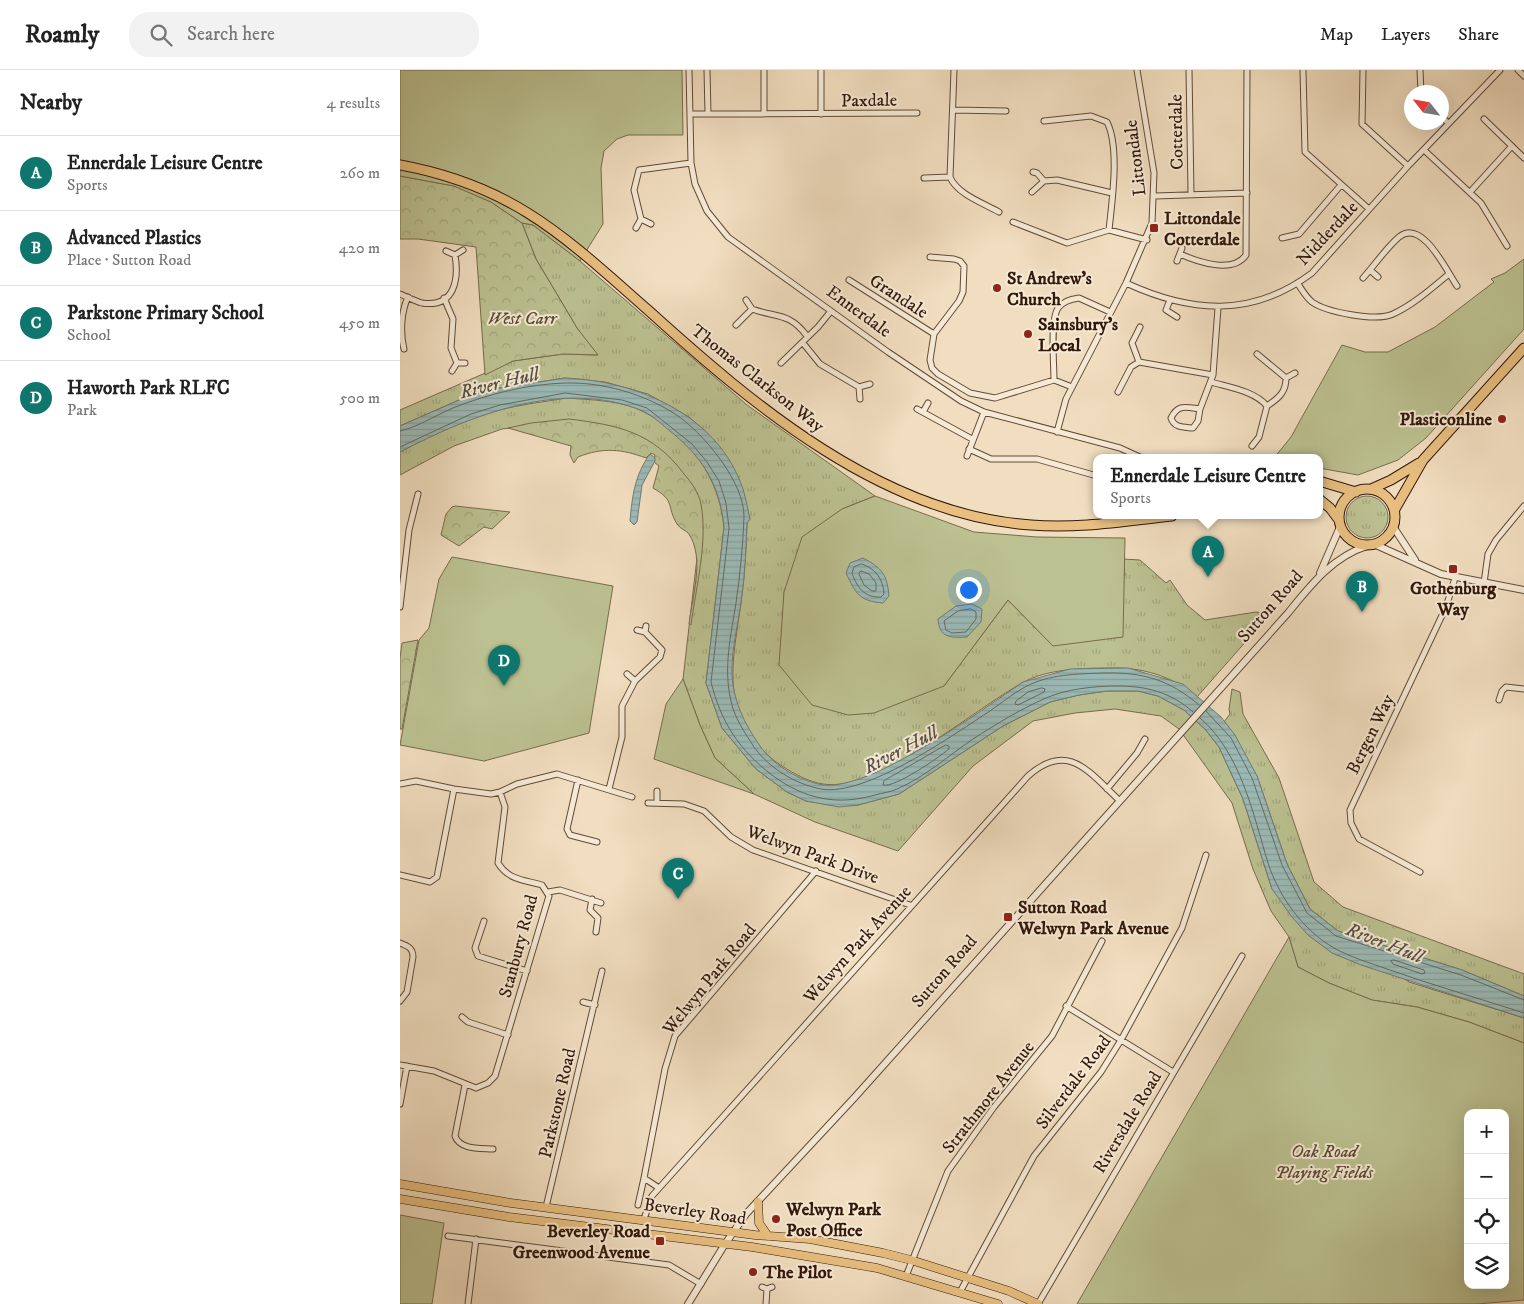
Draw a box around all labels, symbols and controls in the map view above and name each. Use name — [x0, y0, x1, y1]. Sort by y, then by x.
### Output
search box — [129, 12, 479, 57]
text: Roamly — [25, 20, 99, 50]
icon: search — [147, 21, 175, 49]
text: Search here — [187, 23, 275, 46]
text: Map — [1320, 24, 1353, 46]
text: Layers — [1381, 24, 1430, 46]
text: Share — [1458, 24, 1499, 46]
north arrow — [1404, 85, 1449, 130]
text: Nearby — [20, 90, 82, 116]
street label: Paxdale — [841, 90, 897, 112]
text: 4 results — [327, 93, 380, 113]
street label: Cotterdale — [1165, 94, 1189, 170]
street label: Littondale — [1120, 119, 1152, 197]
text: Ennerdale Leisure Centre — [67, 152, 263, 175]
text: A — [31, 163, 41, 183]
text: 260 m — [340, 163, 380, 183]
text: Sports — [67, 175, 108, 195]
street label: Nidderdale — [1292, 197, 1363, 271]
place label: Littondale Cotterdale — [1164, 208, 1241, 251]
marker: Littondale Cotterdale — [1148, 222, 1160, 234]
text: Advanced Plastics — [67, 227, 201, 250]
text: B — [31, 238, 41, 258]
text: 420 m — [339, 238, 380, 258]
text: Place · Sutton Road — [67, 250, 191, 270]
place label: St Andrew's Church — [1007, 268, 1092, 311]
street label: Grandale — [865, 270, 932, 324]
street label: Ennerdale — [822, 281, 895, 343]
marker: St Andrew's Church — [991, 282, 1003, 294]
text: Parkstone Primary School — [67, 302, 264, 325]
park label: West Carr — [487, 308, 558, 330]
text: C — [31, 313, 41, 333]
text: 450 m — [339, 313, 380, 333]
place label: Sainsbury's Local — [1038, 314, 1118, 357]
street label: Thomas Clarkson Way — [686, 320, 829, 438]
text: School — [67, 325, 111, 345]
marker: Sainsbury's Local — [1022, 328, 1034, 340]
water label: River Hull — [456, 362, 543, 405]
text: Haworth Park RLFC — [67, 377, 230, 400]
text: D — [30, 388, 42, 408]
text: 500 m — [339, 388, 380, 408]
text: Park — [67, 400, 97, 420]
place label: Plasticonline — [1399, 409, 1493, 431]
marker: Plasticonline — [1496, 413, 1508, 425]
popup — [1093, 454, 1323, 519]
text: Ennerdale Leisure Centre — [1110, 465, 1306, 488]
text: Sports — [1110, 488, 1151, 508]
pin: A — [1192, 536, 1224, 577]
marker: Gothenburg Way — [1447, 563, 1459, 575]
street label: Sutton Road — [1233, 566, 1308, 647]
pin: B — [1346, 571, 1378, 612]
your location — [956, 577, 982, 603]
place label: Gothenburg Way — [1410, 578, 1497, 621]
pin: D — [488, 645, 520, 686]
street label: Bergen Way — [1342, 690, 1400, 778]
water label: River Hull — [859, 720, 944, 780]
street label: Welwyn Park Drive — [743, 820, 882, 889]
pin: C — [662, 858, 694, 899]
street label: Welwyn Park Avenue — [798, 881, 916, 1009]
street label: Stanbury Road — [495, 892, 543, 1000]
place label: Sutton Road Welwyn Park Avenue — [1017, 897, 1170, 940]
marker: Sutton Road Welwyn Park Avenue — [1002, 911, 1014, 923]
water label: River Hull — [1342, 918, 1428, 969]
street label: Welwyn Park Road — [658, 920, 761, 1040]
street label: Sutton Road — [907, 931, 982, 1012]
street label: Silverdale Road — [1031, 1031, 1116, 1134]
street label: Strathmore Avenue — [938, 1037, 1040, 1158]
street label: Parkstone Road — [535, 1046, 581, 1160]
street label: Riversdale Road — [1089, 1067, 1167, 1178]
map controls — [1464, 1109, 1509, 1289]
button: + — [1464, 1109, 1509, 1154]
park label: Oak Road Playing Fields — [1275, 1141, 1374, 1184]
button: − — [1464, 1154, 1509, 1199]
street label: Beverley Road — [642, 1194, 748, 1230]
place label: Welwyn Park Post Office — [785, 1199, 882, 1242]
button: locate — [1464, 1199, 1509, 1244]
marker: Welwyn Park Post Office — [770, 1213, 782, 1225]
place label: Beverley Road Greenwood Avenue — [513, 1221, 651, 1264]
marker: Beverley Road Greenwood Avenue — [654, 1235, 666, 1247]
button: layers — [1464, 1244, 1509, 1289]
place label: The Pilot — [762, 1262, 833, 1284]
marker: The Pilot — [747, 1266, 759, 1278]

